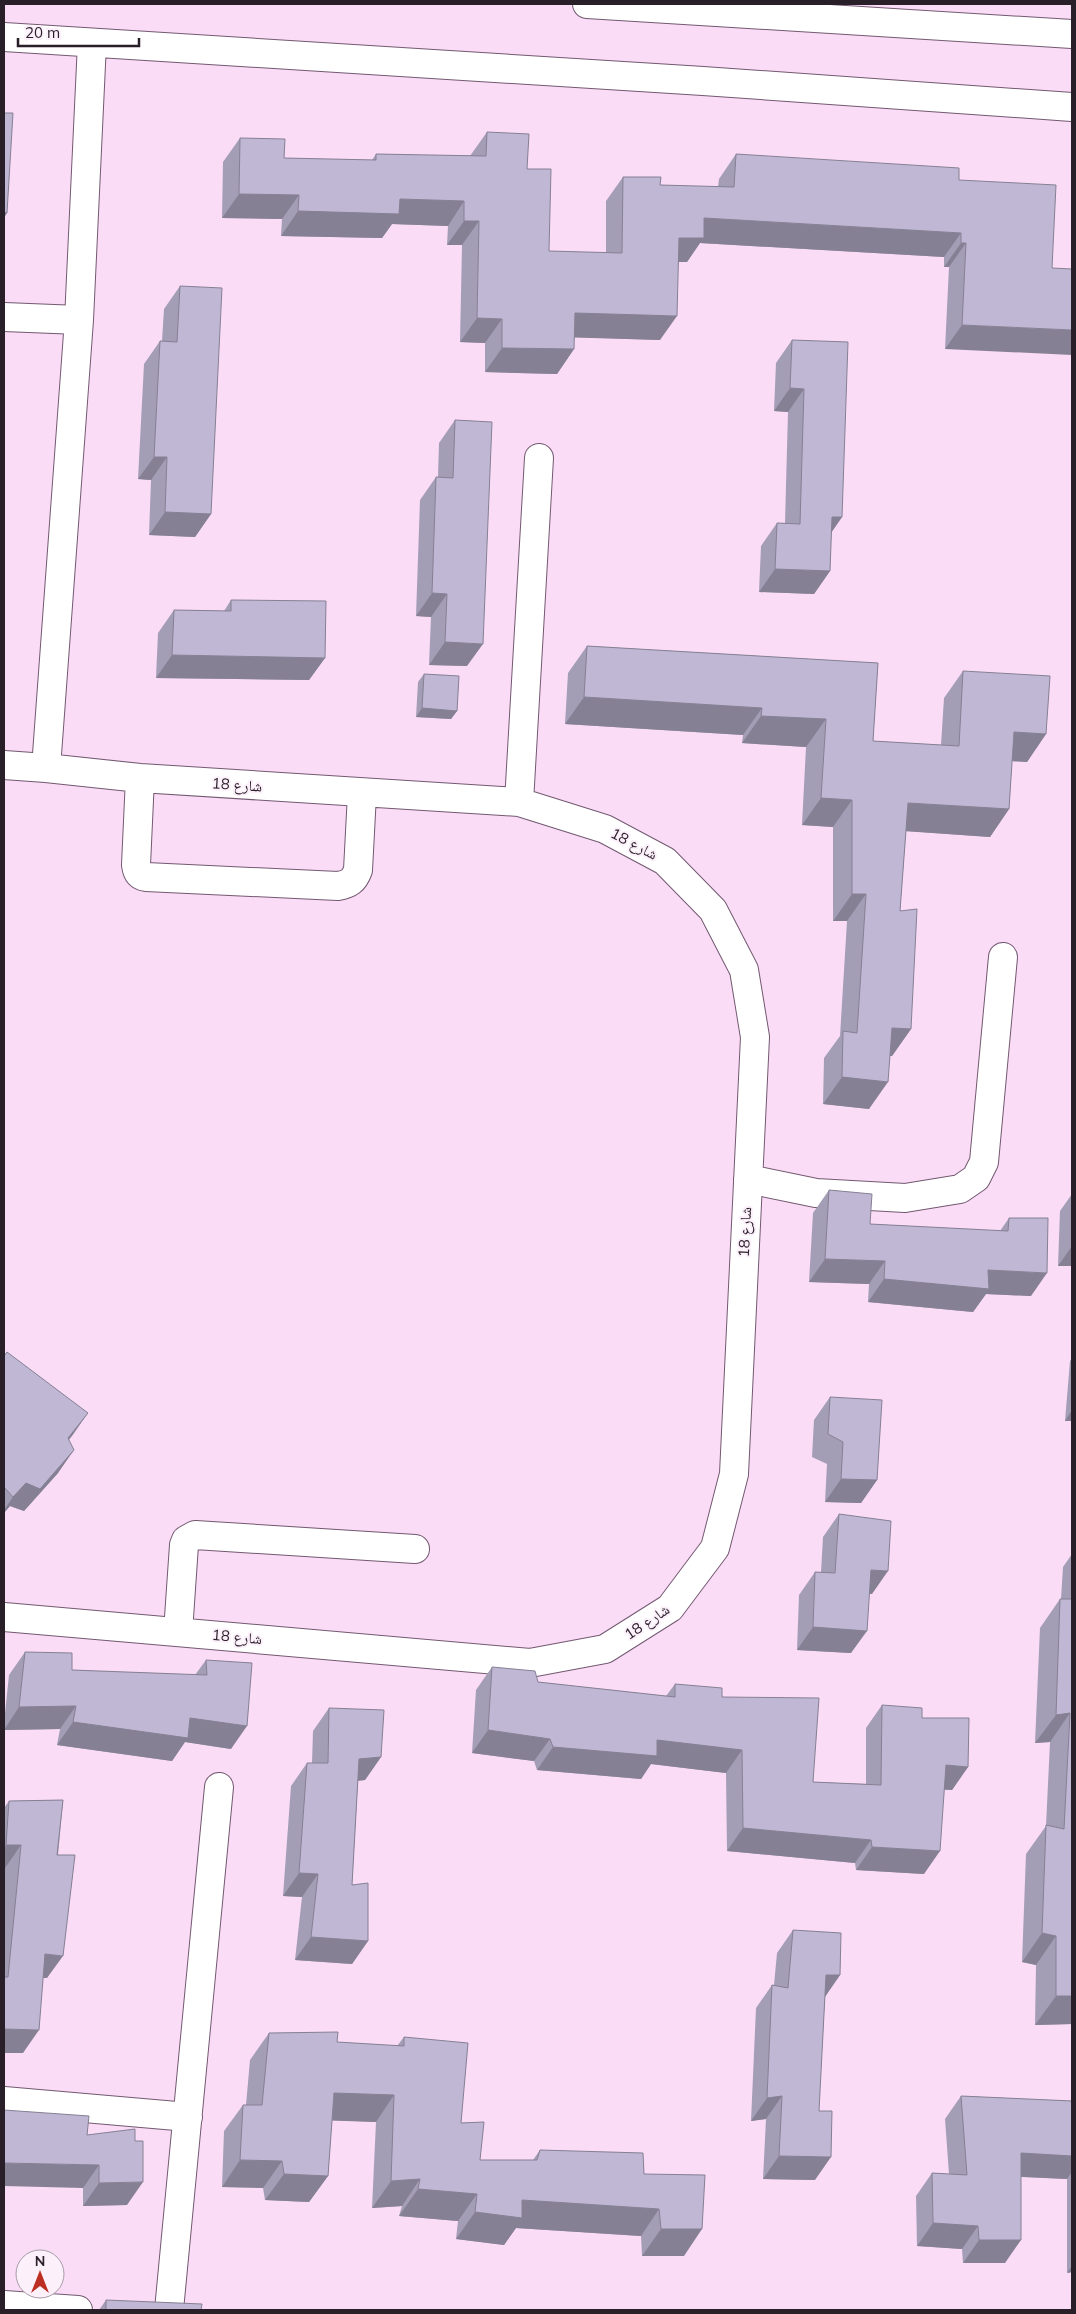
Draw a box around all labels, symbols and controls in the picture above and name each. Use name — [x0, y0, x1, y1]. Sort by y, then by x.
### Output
scale bar — [18, 15, 139, 47]
text: 20 m — [25, 23, 60, 42]
street label: شارع 18 — [211, 773, 263, 797]
street label: شارع 18 — [607, 823, 661, 865]
street label: شارع 18 — [734, 1206, 756, 1258]
street label: شارع 18 — [620, 1600, 674, 1644]
street label: شارع 18 — [211, 1625, 263, 1649]
north arrow — [15, 2249, 65, 2299]
text: N — [35, 2252, 45, 2270]

